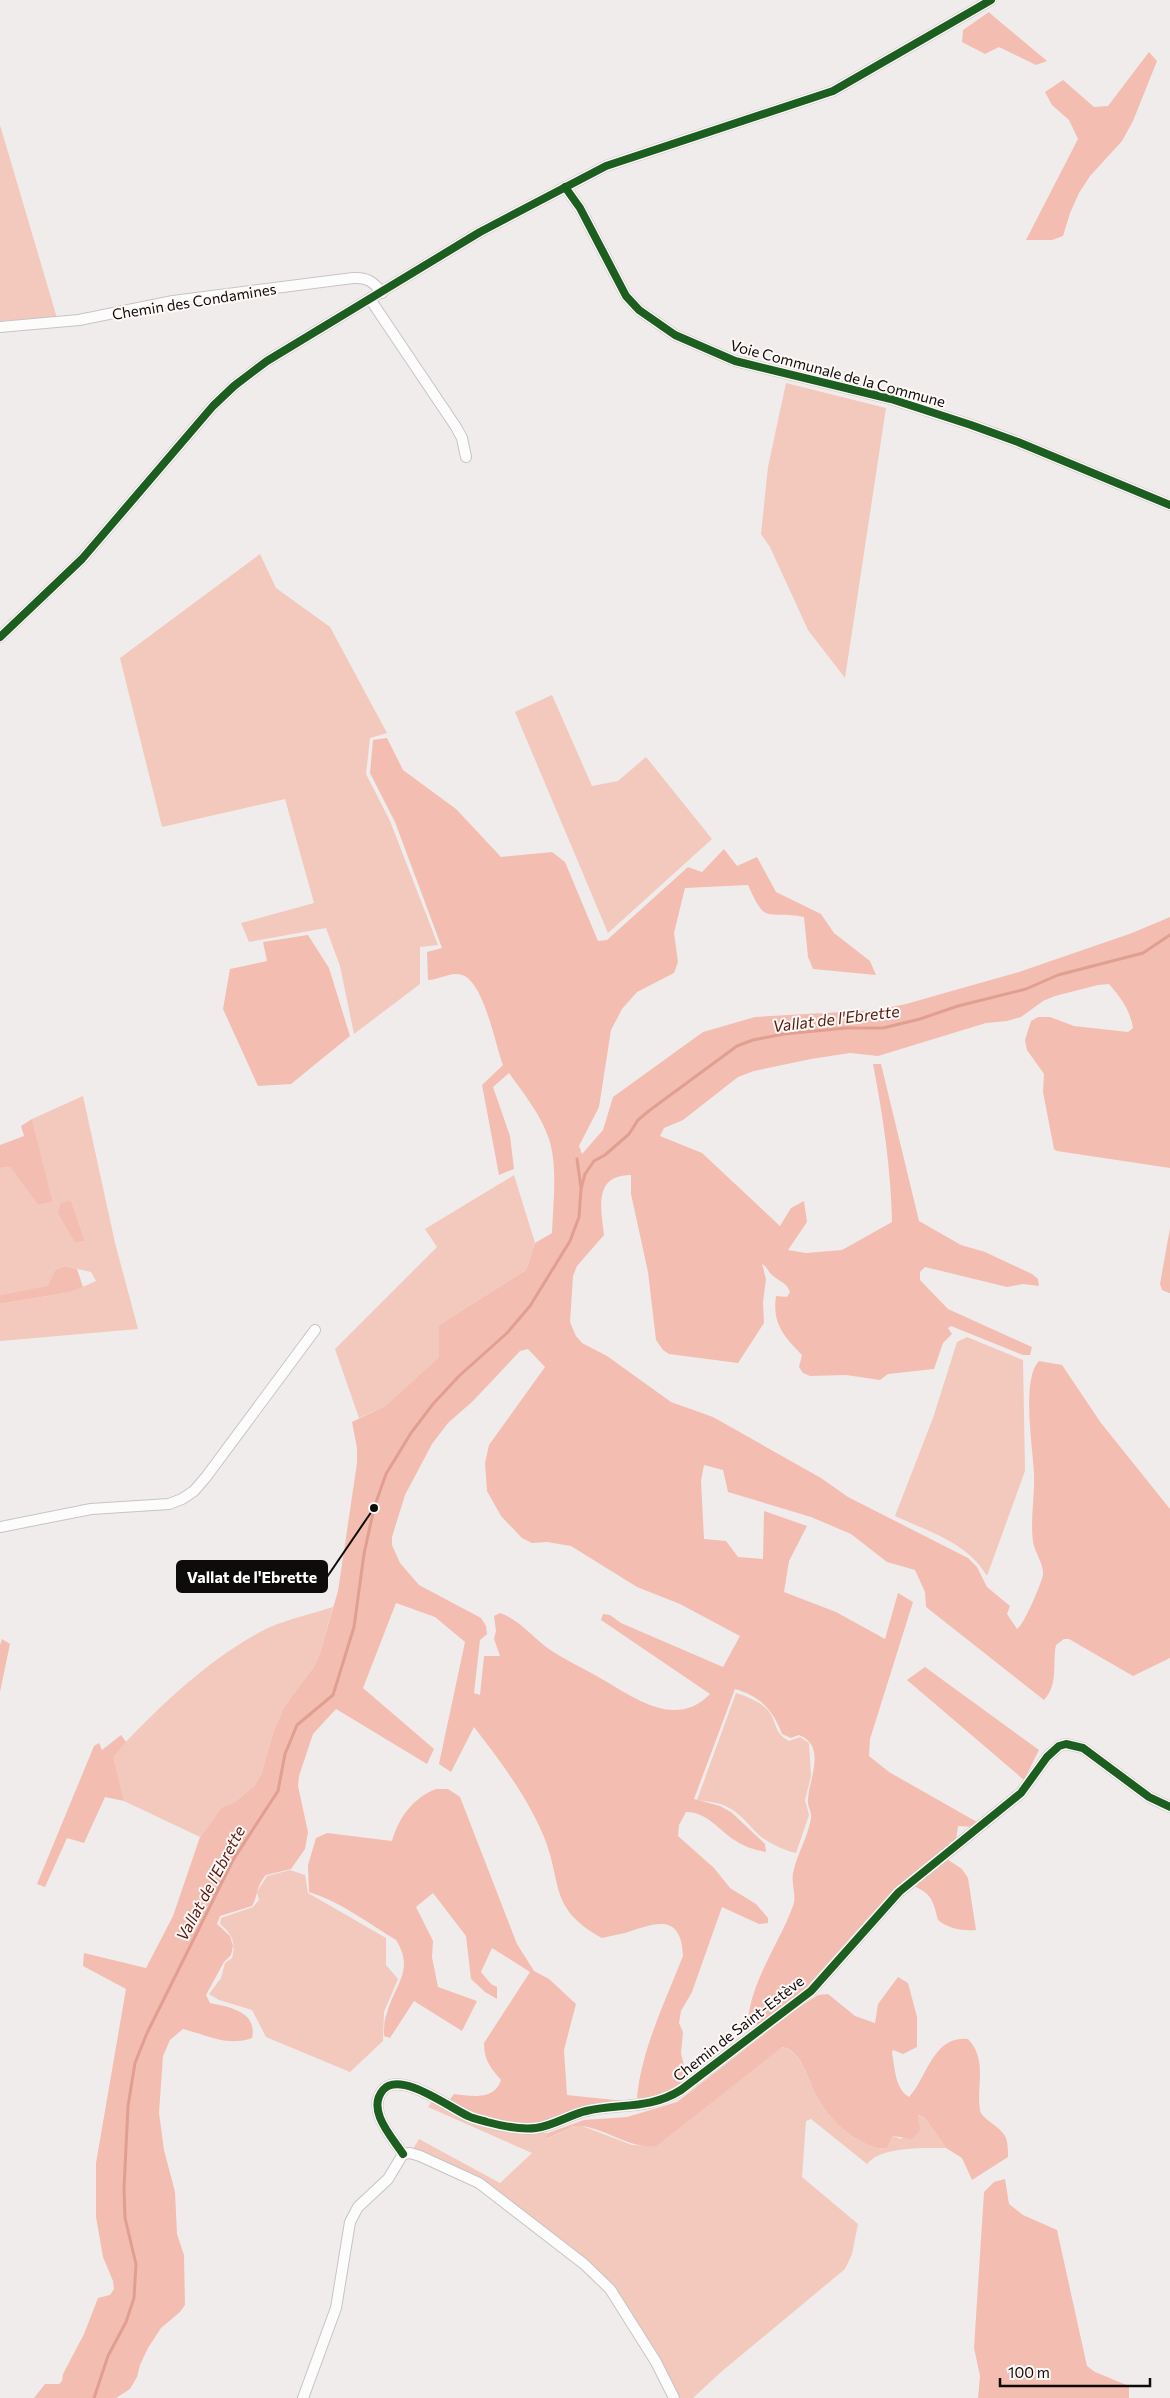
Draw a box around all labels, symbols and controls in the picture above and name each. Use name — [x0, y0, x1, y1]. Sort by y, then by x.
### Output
street label: Chemin des Condamines — [111, 279, 278, 323]
street label: Voie Communale de la Commune — [728, 336, 948, 410]
water label: Vallat de l'Ebrette — [772, 1001, 901, 1035]
callout: Vallat de l'Ebrette — [177, 1561, 327, 1592]
text: Vallat de l'Ebrette — [187, 1567, 317, 1586]
water label: Vallat de l'Ebrette — [172, 1822, 249, 1944]
street label: Chemin de Saint-Estève — [669, 1971, 807, 2085]
scale bar — [1000, 2356, 1150, 2388]
text: 100 m — [1008, 2363, 1050, 2381]

